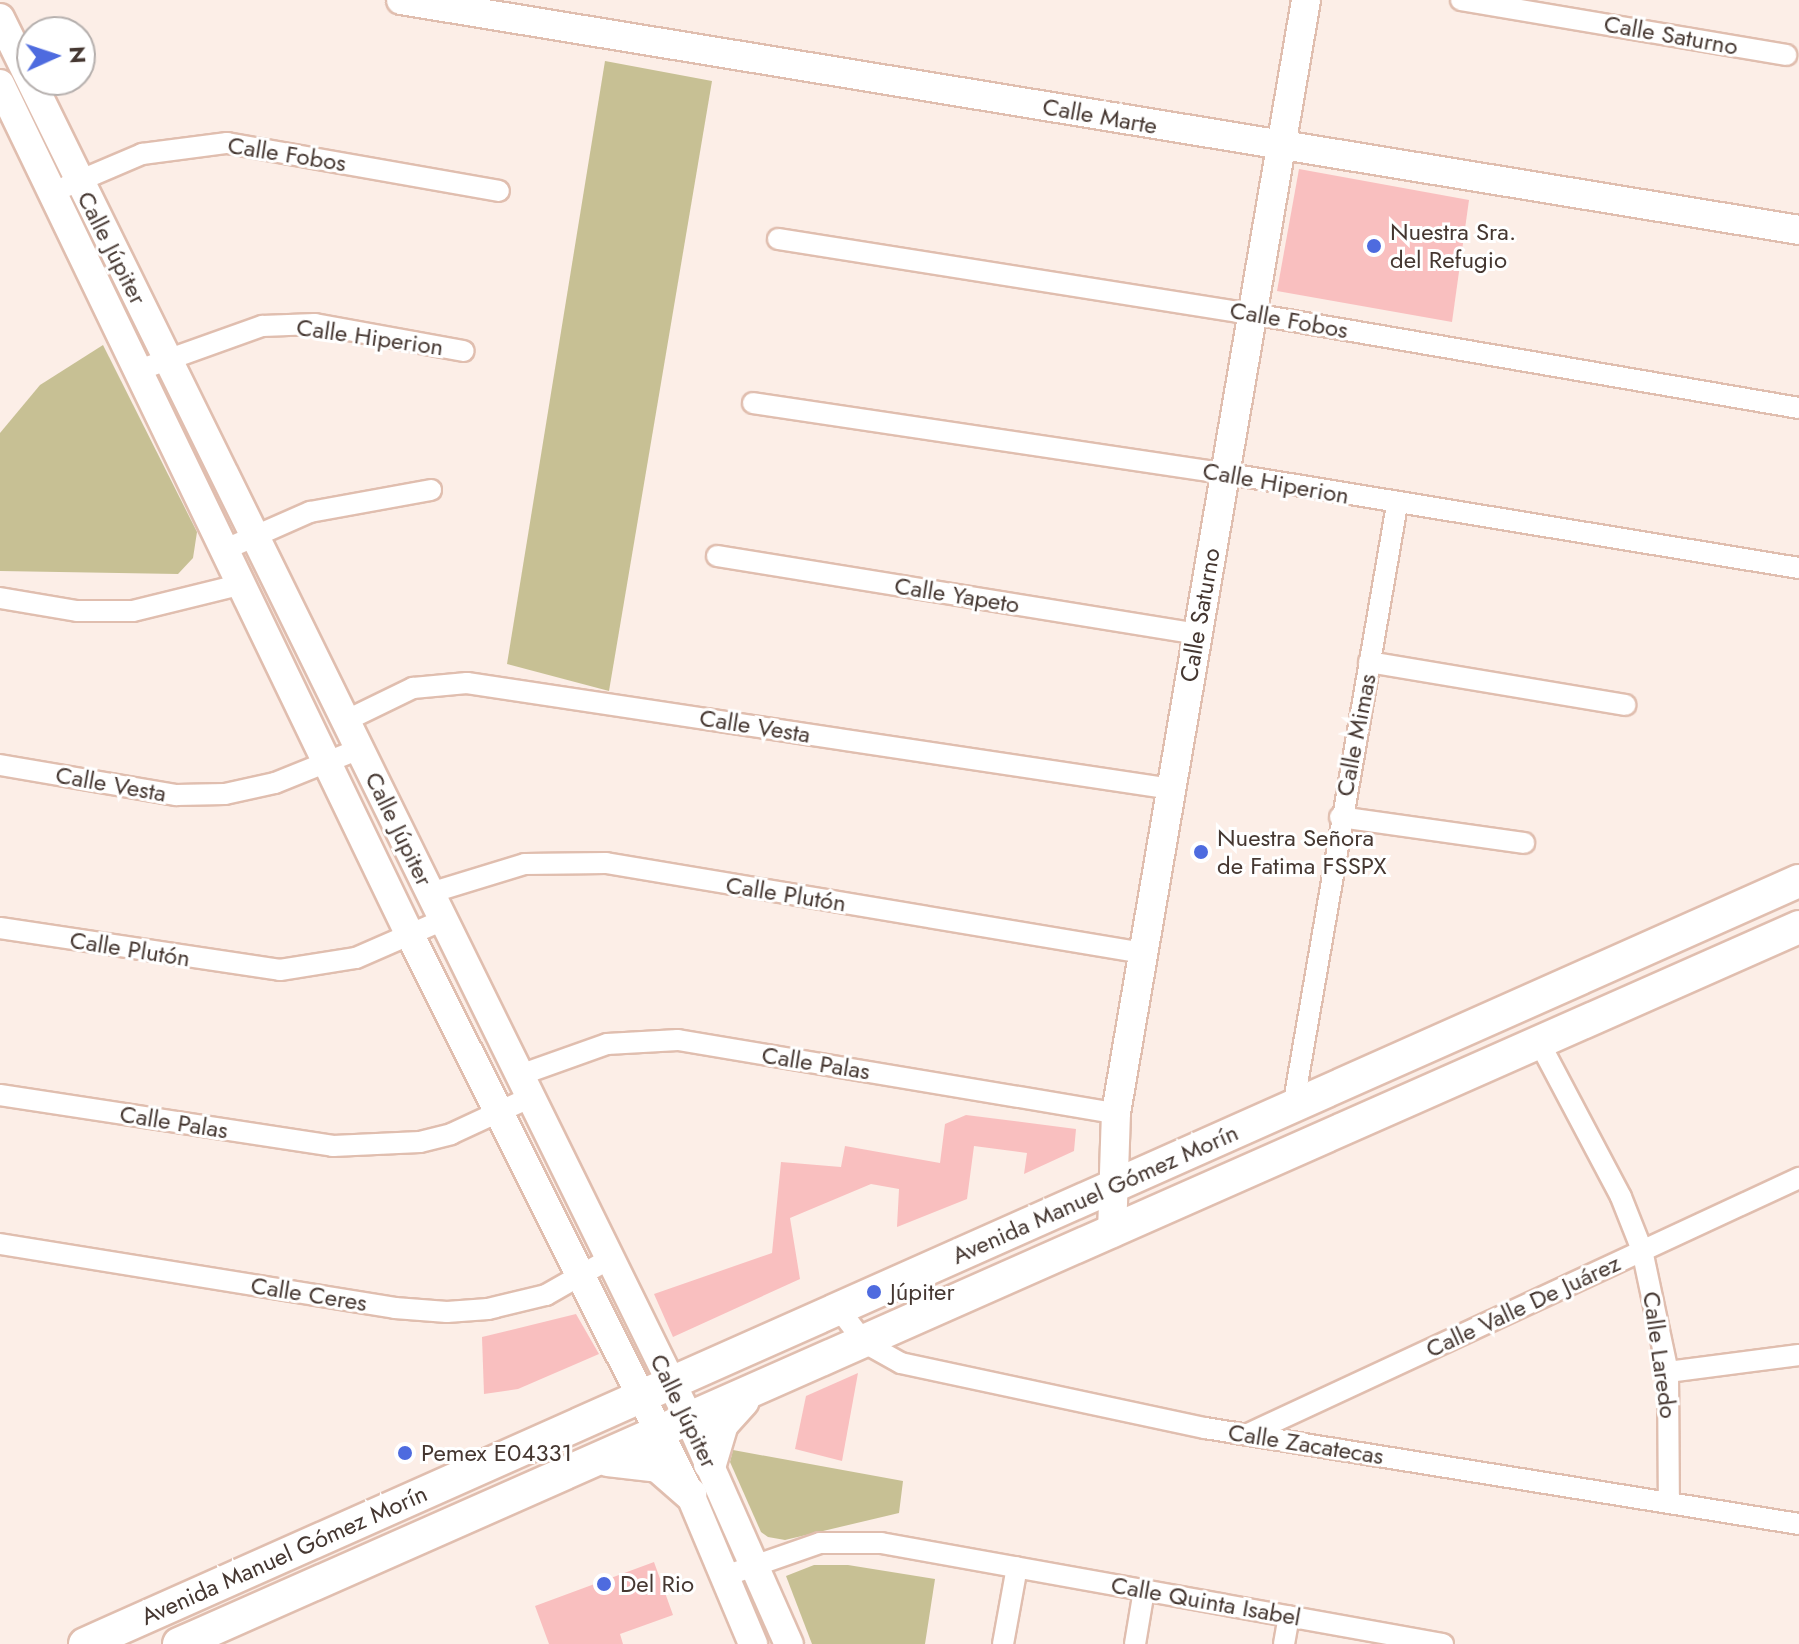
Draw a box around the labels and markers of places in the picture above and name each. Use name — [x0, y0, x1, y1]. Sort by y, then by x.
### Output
place label: Nuestra Sra. del Refugio — [1390, 218, 1516, 274]
marker: Nuestra Sra. del Refugio — [1365, 237, 1383, 255]
place label: Nuestra Señora de Fatima FSSPX — [1217, 824, 1387, 880]
marker: Nuestra Señora de Fatima FSSPX — [1192, 843, 1210, 861]
place label: Júpiter — [890, 1278, 955, 1306]
marker: Júpiter — [865, 1283, 883, 1301]
place label: Pemex E04331 — [421, 1439, 572, 1467]
marker: Pemex E04331 — [396, 1444, 414, 1462]
place label: Del Rio — [620, 1570, 694, 1598]
marker: Del Rio — [595, 1575, 613, 1593]

